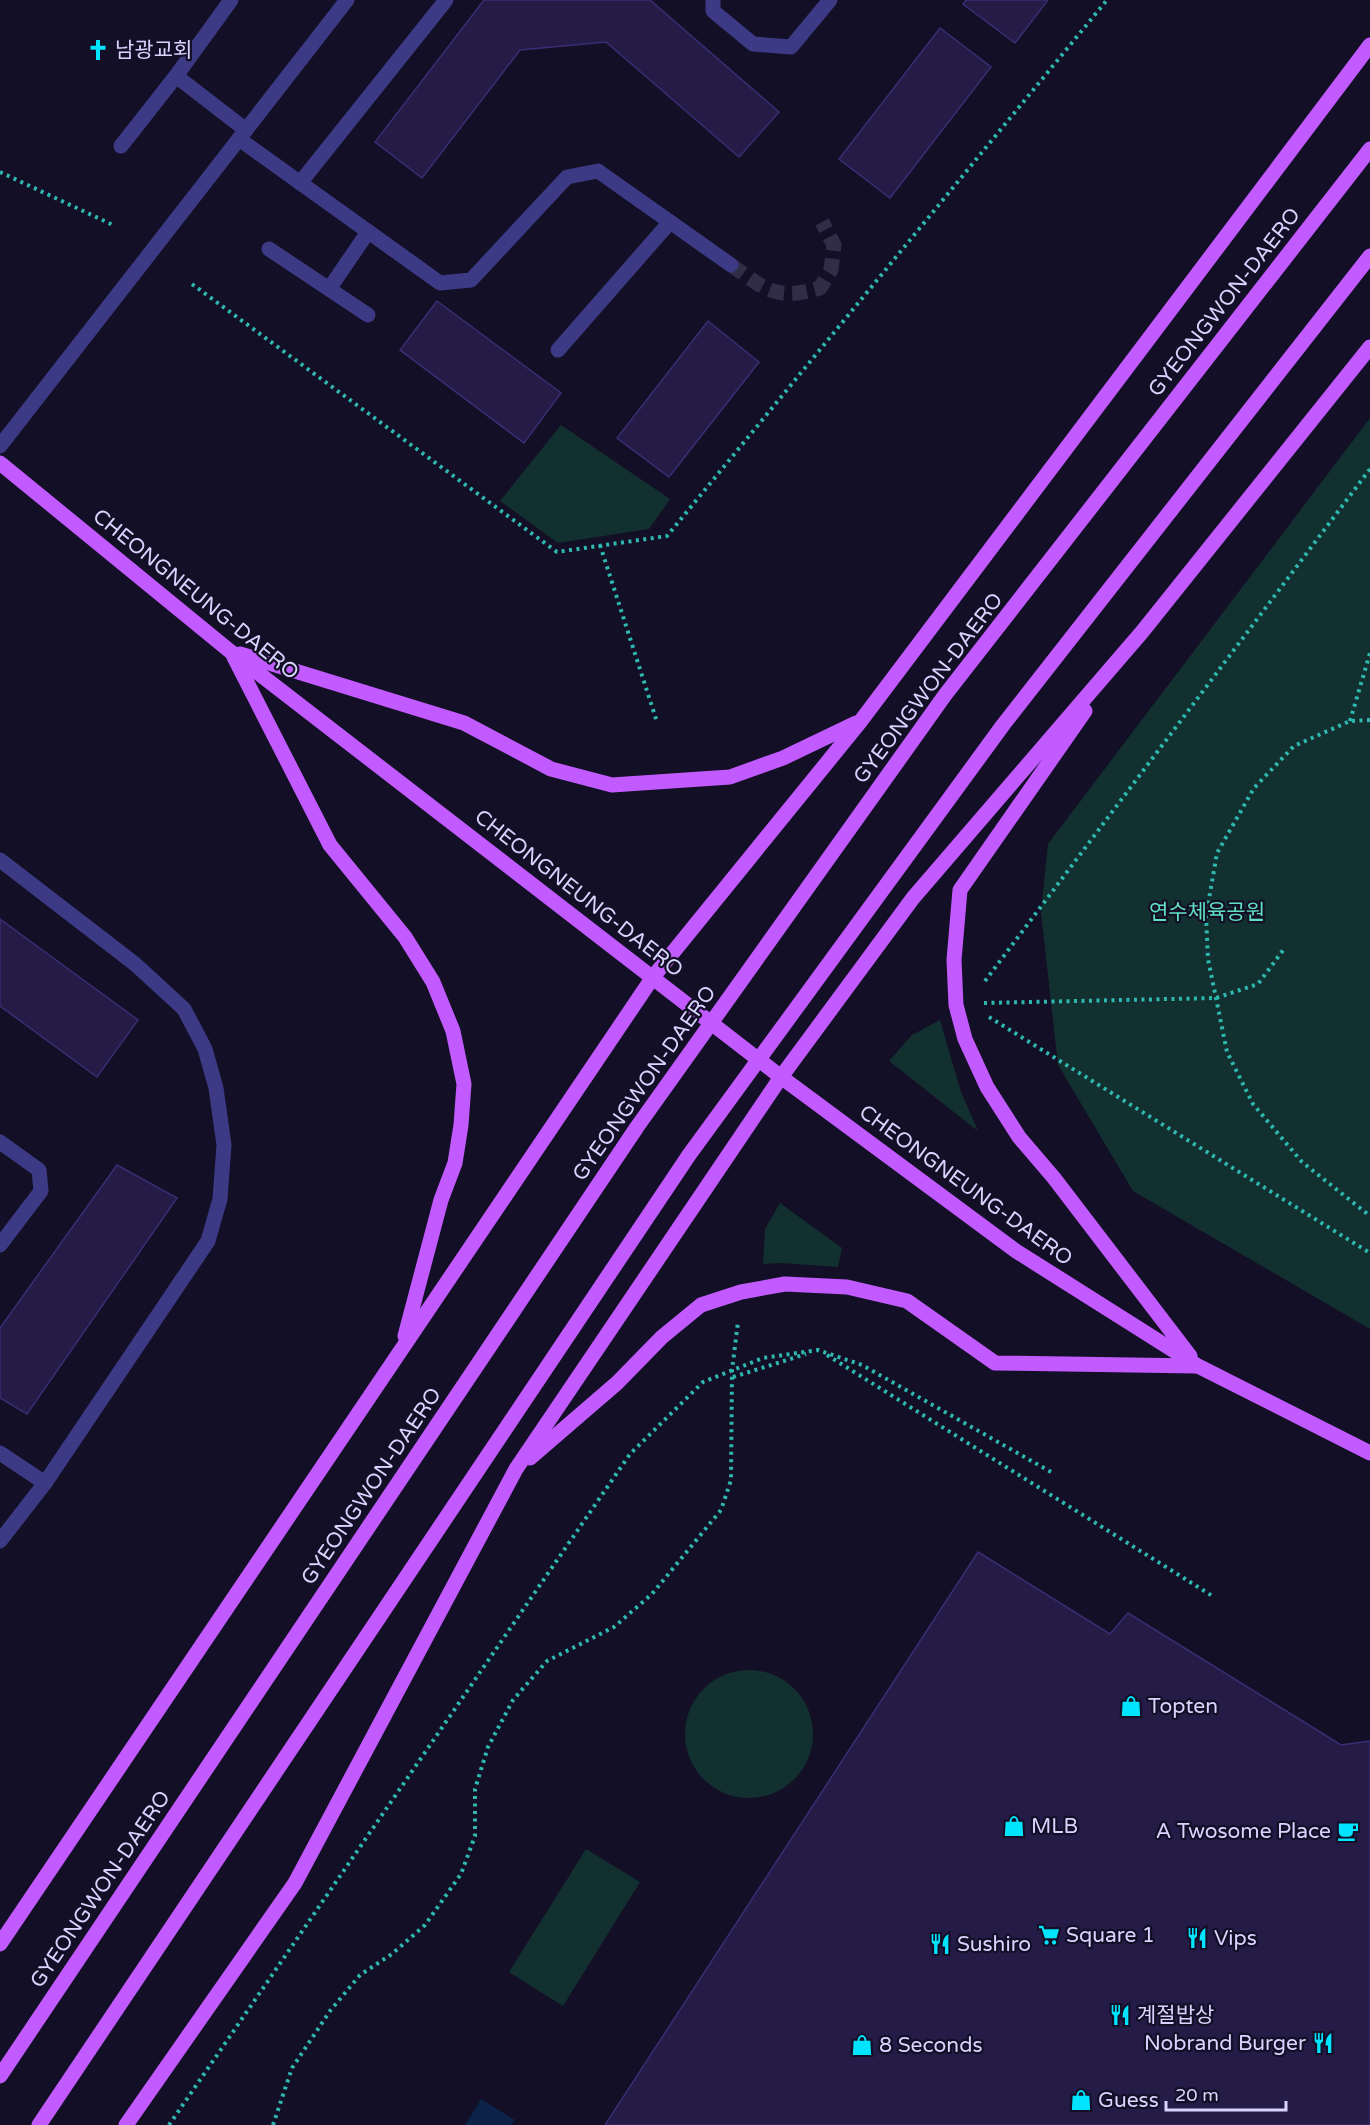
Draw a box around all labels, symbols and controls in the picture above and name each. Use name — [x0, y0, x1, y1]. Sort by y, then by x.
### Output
church icon: 남광교회 — [86, 38, 110, 62]
place label: 남광교회 — [115, 38, 192, 63]
street label: GYEONGWON-DAERO — [1143, 203, 1306, 402]
street label: CHEONGNEUNG-DAERO — [88, 504, 304, 685]
street label: GYEONGWON-DAERO — [848, 588, 1008, 789]
street label: CHEONGNEUNG-DAERO — [470, 804, 688, 983]
park label: 연수체육공원 — [1149, 900, 1265, 925]
street label: GYEONGWON-DAERO — [567, 981, 721, 1186]
street label: CHEONGNEUNG-DAERO — [854, 1100, 1077, 1271]
street label: GYEONGWON-DAERO — [296, 1383, 447, 1590]
shop icon: Topten — [1119, 1694, 1143, 1718]
place label: Topten — [1148, 1694, 1218, 1719]
street label: GYEONGWON-DAERO — [25, 1786, 176, 1993]
shop icon: MLB — [1002, 1814, 1026, 1838]
place label: MLB — [1031, 1814, 1078, 1839]
place label: A Twosome Place — [1156, 1819, 1331, 1844]
cafe icon: A Twosome Place — [1336, 1819, 1360, 1843]
supermarket icon: Square 1 — [1037, 1923, 1061, 1947]
place label: Square 1 — [1066, 1923, 1155, 1948]
restaurant icon: Vips — [1185, 1926, 1209, 1950]
place label: Vips — [1214, 1926, 1257, 1951]
restaurant icon: Sushiro — [928, 1932, 952, 1956]
place label: Sushiro — [957, 1932, 1031, 1957]
restaurant icon: 계절밥상 — [1108, 2003, 1132, 2027]
place label: 계절밥상 — [1137, 2003, 1214, 2028]
place label: Nobrand Burger — [1144, 2031, 1306, 2056]
restaurant icon: Nobrand Burger — [1311, 2031, 1335, 2055]
shop icon: 8 Seconds — [850, 2033, 874, 2057]
place label: 8 Seconds — [879, 2033, 982, 2058]
scale bar — [1166, 2074, 1286, 2112]
text: 20 m — [1175, 2084, 1219, 2106]
shop icon: Guess — [1069, 2088, 1093, 2112]
place label: Guess — [1098, 2088, 1159, 2113]

